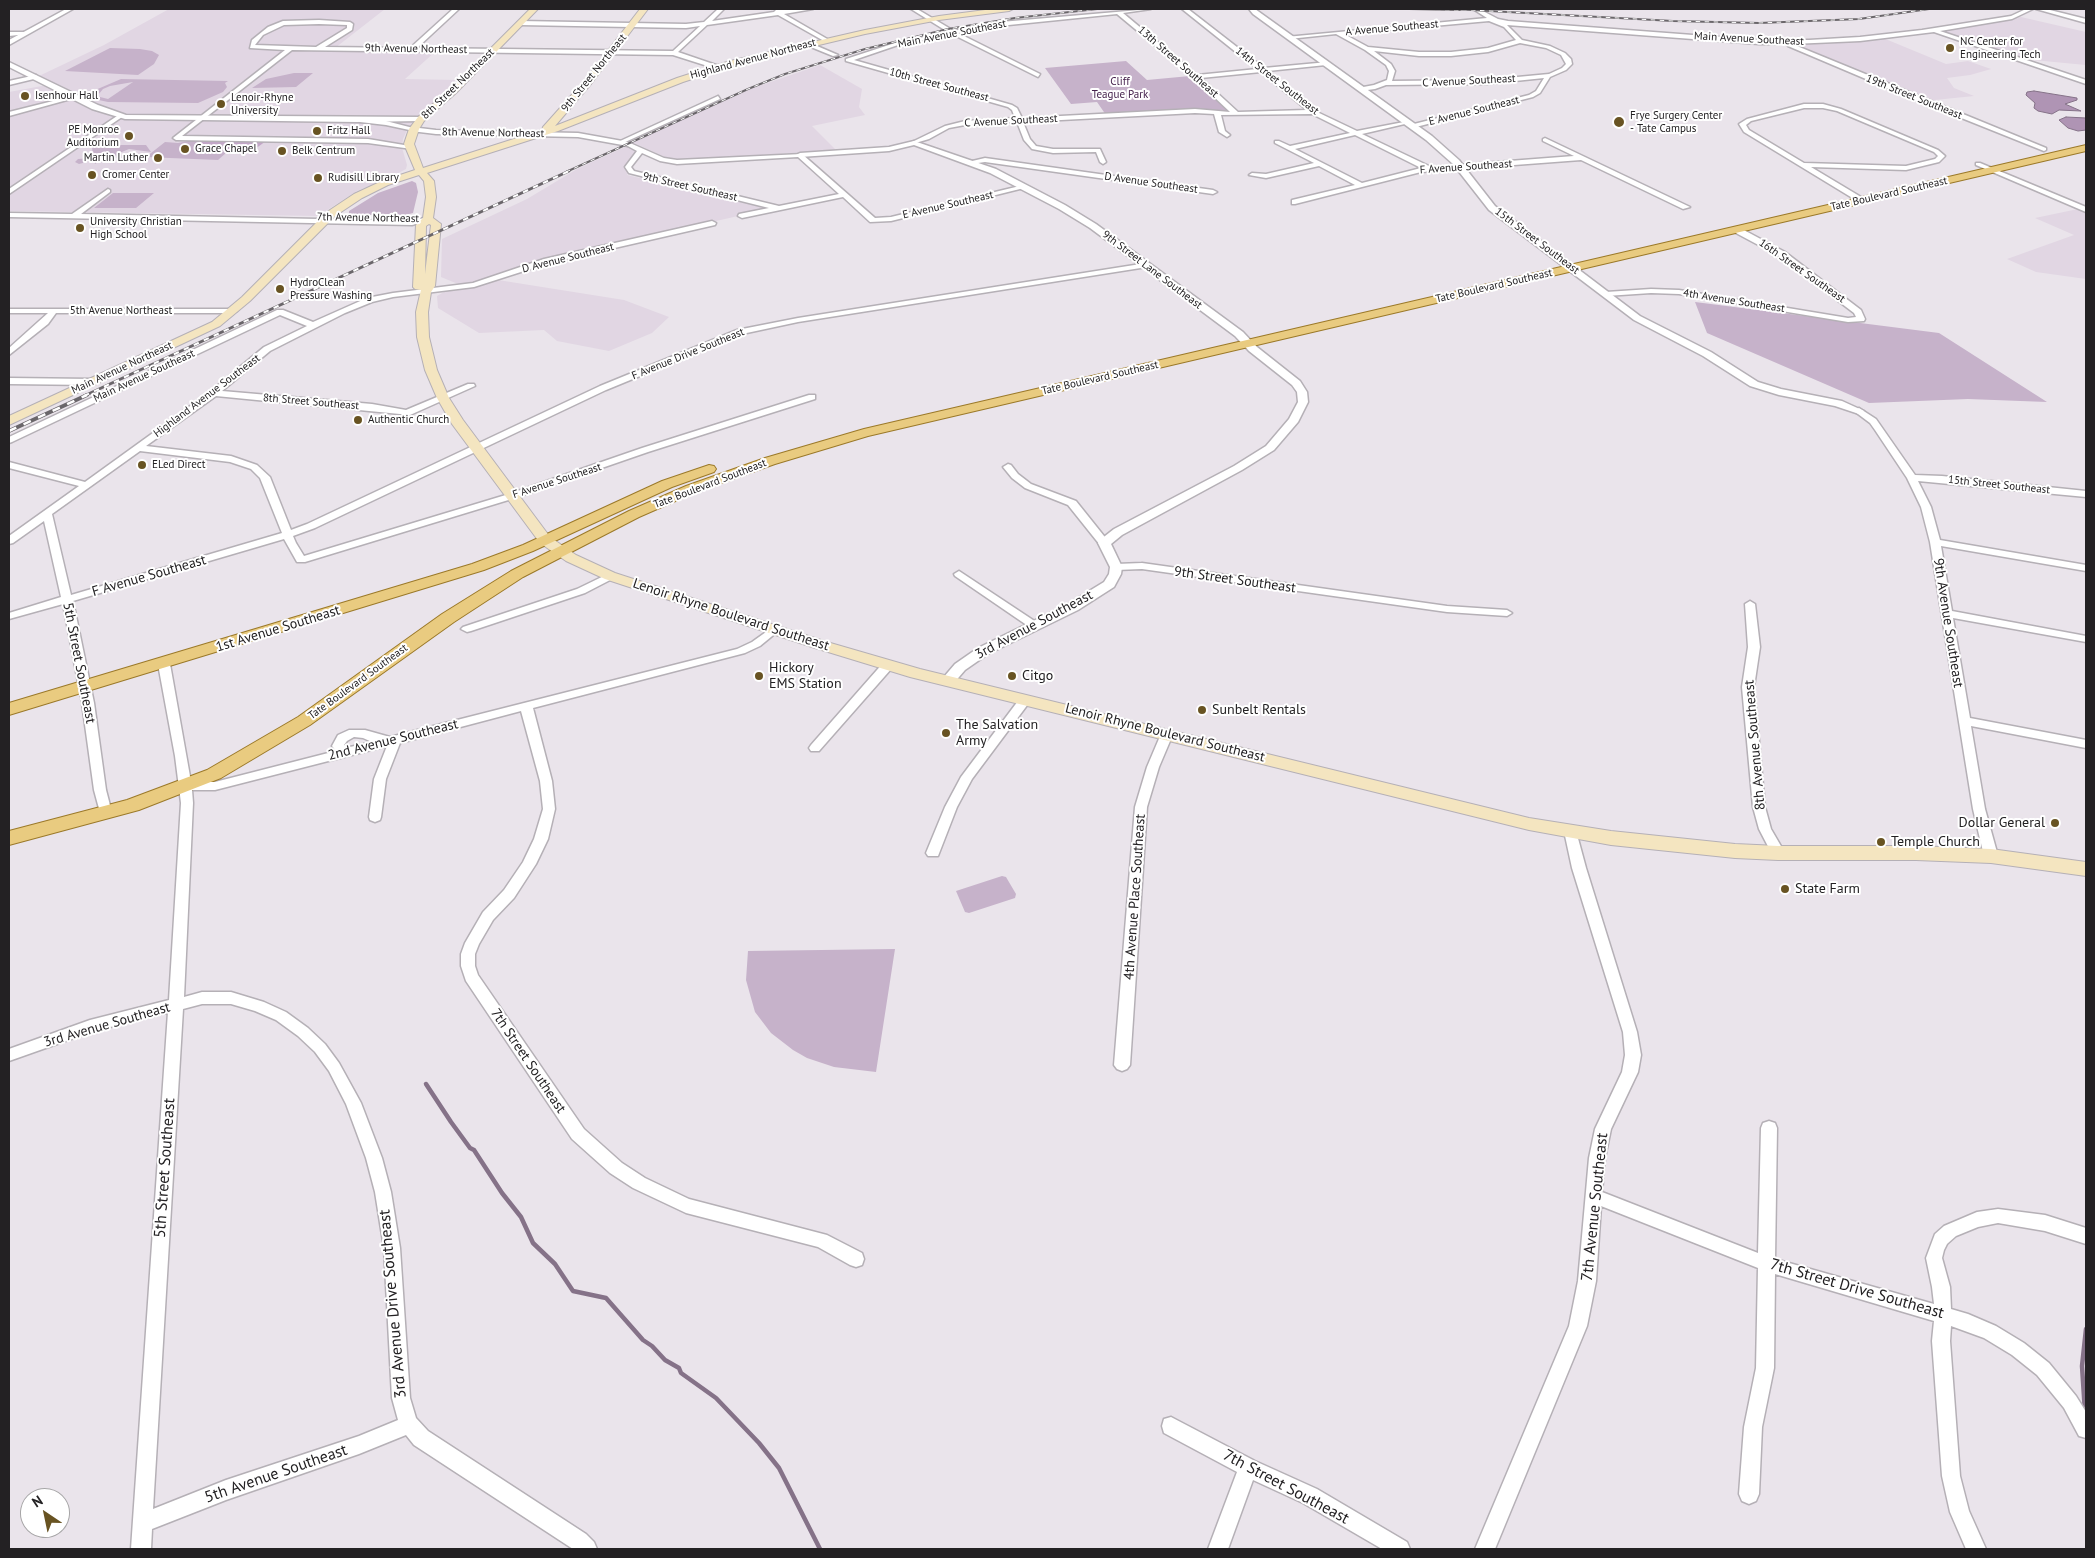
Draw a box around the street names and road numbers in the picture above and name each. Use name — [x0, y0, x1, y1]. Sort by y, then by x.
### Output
street label: Main Avenue Southeast — [897, 17, 1007, 51]
street label: A Avenue Southeast — [1345, 17, 1439, 39]
street label: 13th Street Southeast — [1135, 23, 1221, 101]
street label: Main Avenue Southeast — [1694, 30, 1804, 48]
street label: 9th Street Northeast — [559, 31, 629, 115]
street label: Highland Avenue Northeast — [689, 36, 817, 82]
street label: 9th Avenue Northeast — [365, 42, 467, 56]
street label: 14th Street Southeast — [1233, 44, 1321, 118]
street label: 8th Street Northeast — [419, 46, 497, 122]
street label: 10th Street Southeast — [888, 65, 990, 105]
street label: C Avenue Southeast — [1422, 72, 1516, 90]
street label: 19th Street Southeast — [1864, 72, 1964, 122]
street label: E Avenue Southeast — [1427, 93, 1521, 129]
street label: C Avenue Southeast — [964, 112, 1058, 130]
street label: 8th Avenue Northeast — [442, 126, 544, 140]
street label: F Avenue Southeast — [1419, 157, 1513, 177]
street label: 9th Street Southeast — [641, 170, 739, 204]
street label: D Avenue Southeast — [1103, 170, 1199, 196]
street label: Tate Boulevard Southeast — [1829, 174, 1949, 214]
street label: E Avenue Southeast — [901, 188, 995, 222]
street label: 15th Street Southeast — [1492, 205, 1582, 277]
street label: 7th Avenue Northeast — [317, 211, 419, 225]
street label: 9th Street Lane Southeast — [1099, 228, 1205, 312]
street label: 16th Street Southeast — [1756, 236, 1848, 306]
street label: D Avenue Southeast — [521, 240, 615, 276]
street label: Tate Boulevard Southeast — [1434, 266, 1554, 306]
street label: 4th Avenue Southeast — [1682, 286, 1786, 316]
street label: 5th Avenue Northeast — [70, 304, 172, 318]
street label: F Avenue Drive Southeast — [630, 325, 746, 383]
street label: Main Avenue Northeast — [69, 339, 175, 397]
street label: Main Avenue Southeast — [91, 347, 197, 405]
street label: Highland Avenue Southeast — [151, 352, 263, 440]
street label: Tate Boulevard Southeast — [1040, 358, 1160, 398]
street label: 8th Street Southeast — [262, 391, 360, 413]
street label: Tate Boulevard Southeast — [652, 456, 768, 512]
street label: F Avenue Southeast — [511, 460, 603, 502]
street label: 15th Street Southeast — [1947, 473, 2051, 497]
street label: F Avenue Southeast — [90, 552, 208, 600]
street label: 9th Avenue Southeast — [1929, 557, 1967, 689]
street label: 9th Street Southeast — [1173, 563, 1297, 597]
street label: Lenoir Rhyne Boulevard Southeast — [631, 575, 831, 655]
street label: 3rd Avenue Southeast — [972, 587, 1096, 663]
street label: 5th Street Southeast — [59, 601, 99, 725]
street label: 1st Avenue Southeast — [214, 602, 342, 656]
street label: Tate Boulevard Southeast — [306, 642, 410, 722]
street label: 8th Avenue Southeast — [1741, 679, 1769, 811]
street label: Lenoir Rhyne Boulevard Southeast — [1063, 700, 1267, 766]
street label: 2nd Avenue Southeast — [326, 716, 460, 764]
street label: 4th Avenue Place Southeast — [1121, 813, 1149, 981]
street label: 3rd Avenue Southeast — [42, 999, 172, 1051]
street label: 7th Street Southeast — [487, 1006, 569, 1116]
street label: 5th Street Southeast — [151, 1097, 179, 1239]
street label: 7th Avenue Southeast — [1578, 1132, 1612, 1282]
street label: 3rd Avenue Drive Southeast — [375, 1209, 411, 1399]
street label: 7th Street Drive Southeast — [1768, 1255, 1946, 1323]
street label: 5th Avenue Southeast — [202, 1441, 350, 1507]
street label: 7th Street Southeast — [1220, 1446, 1352, 1528]

